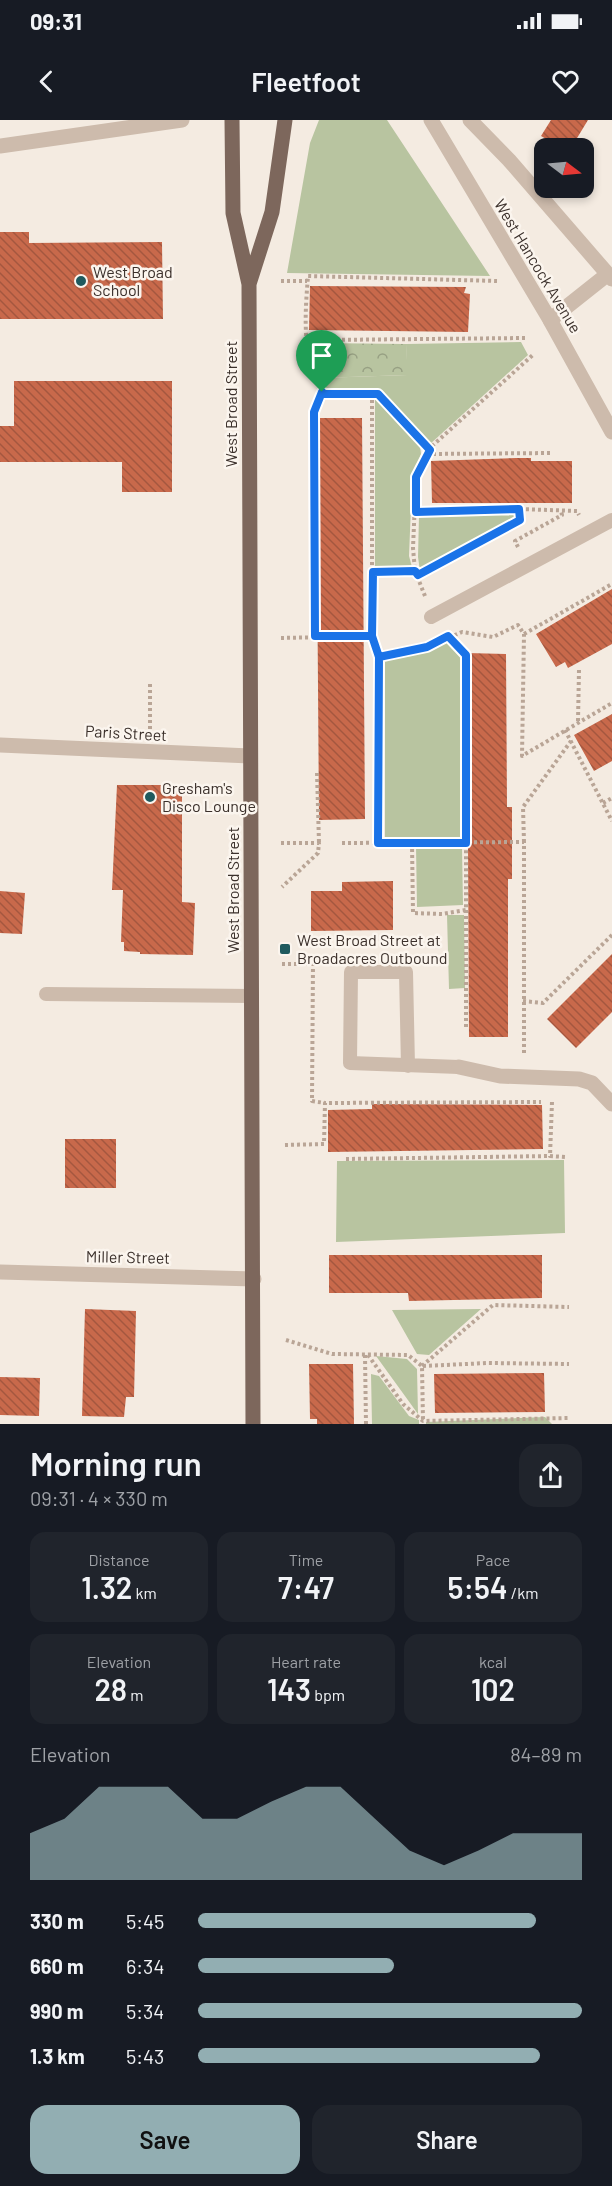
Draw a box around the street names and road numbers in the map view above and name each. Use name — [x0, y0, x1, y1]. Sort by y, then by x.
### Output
street label: West Hancock Avenue — [491, 195, 586, 336]
street label: West Broad Street — [221, 341, 240, 467]
street label: Paris Street — [85, 721, 168, 744]
street label: West Broad Street — [223, 827, 242, 953]
street label: Miller Street — [86, 1246, 170, 1267]

